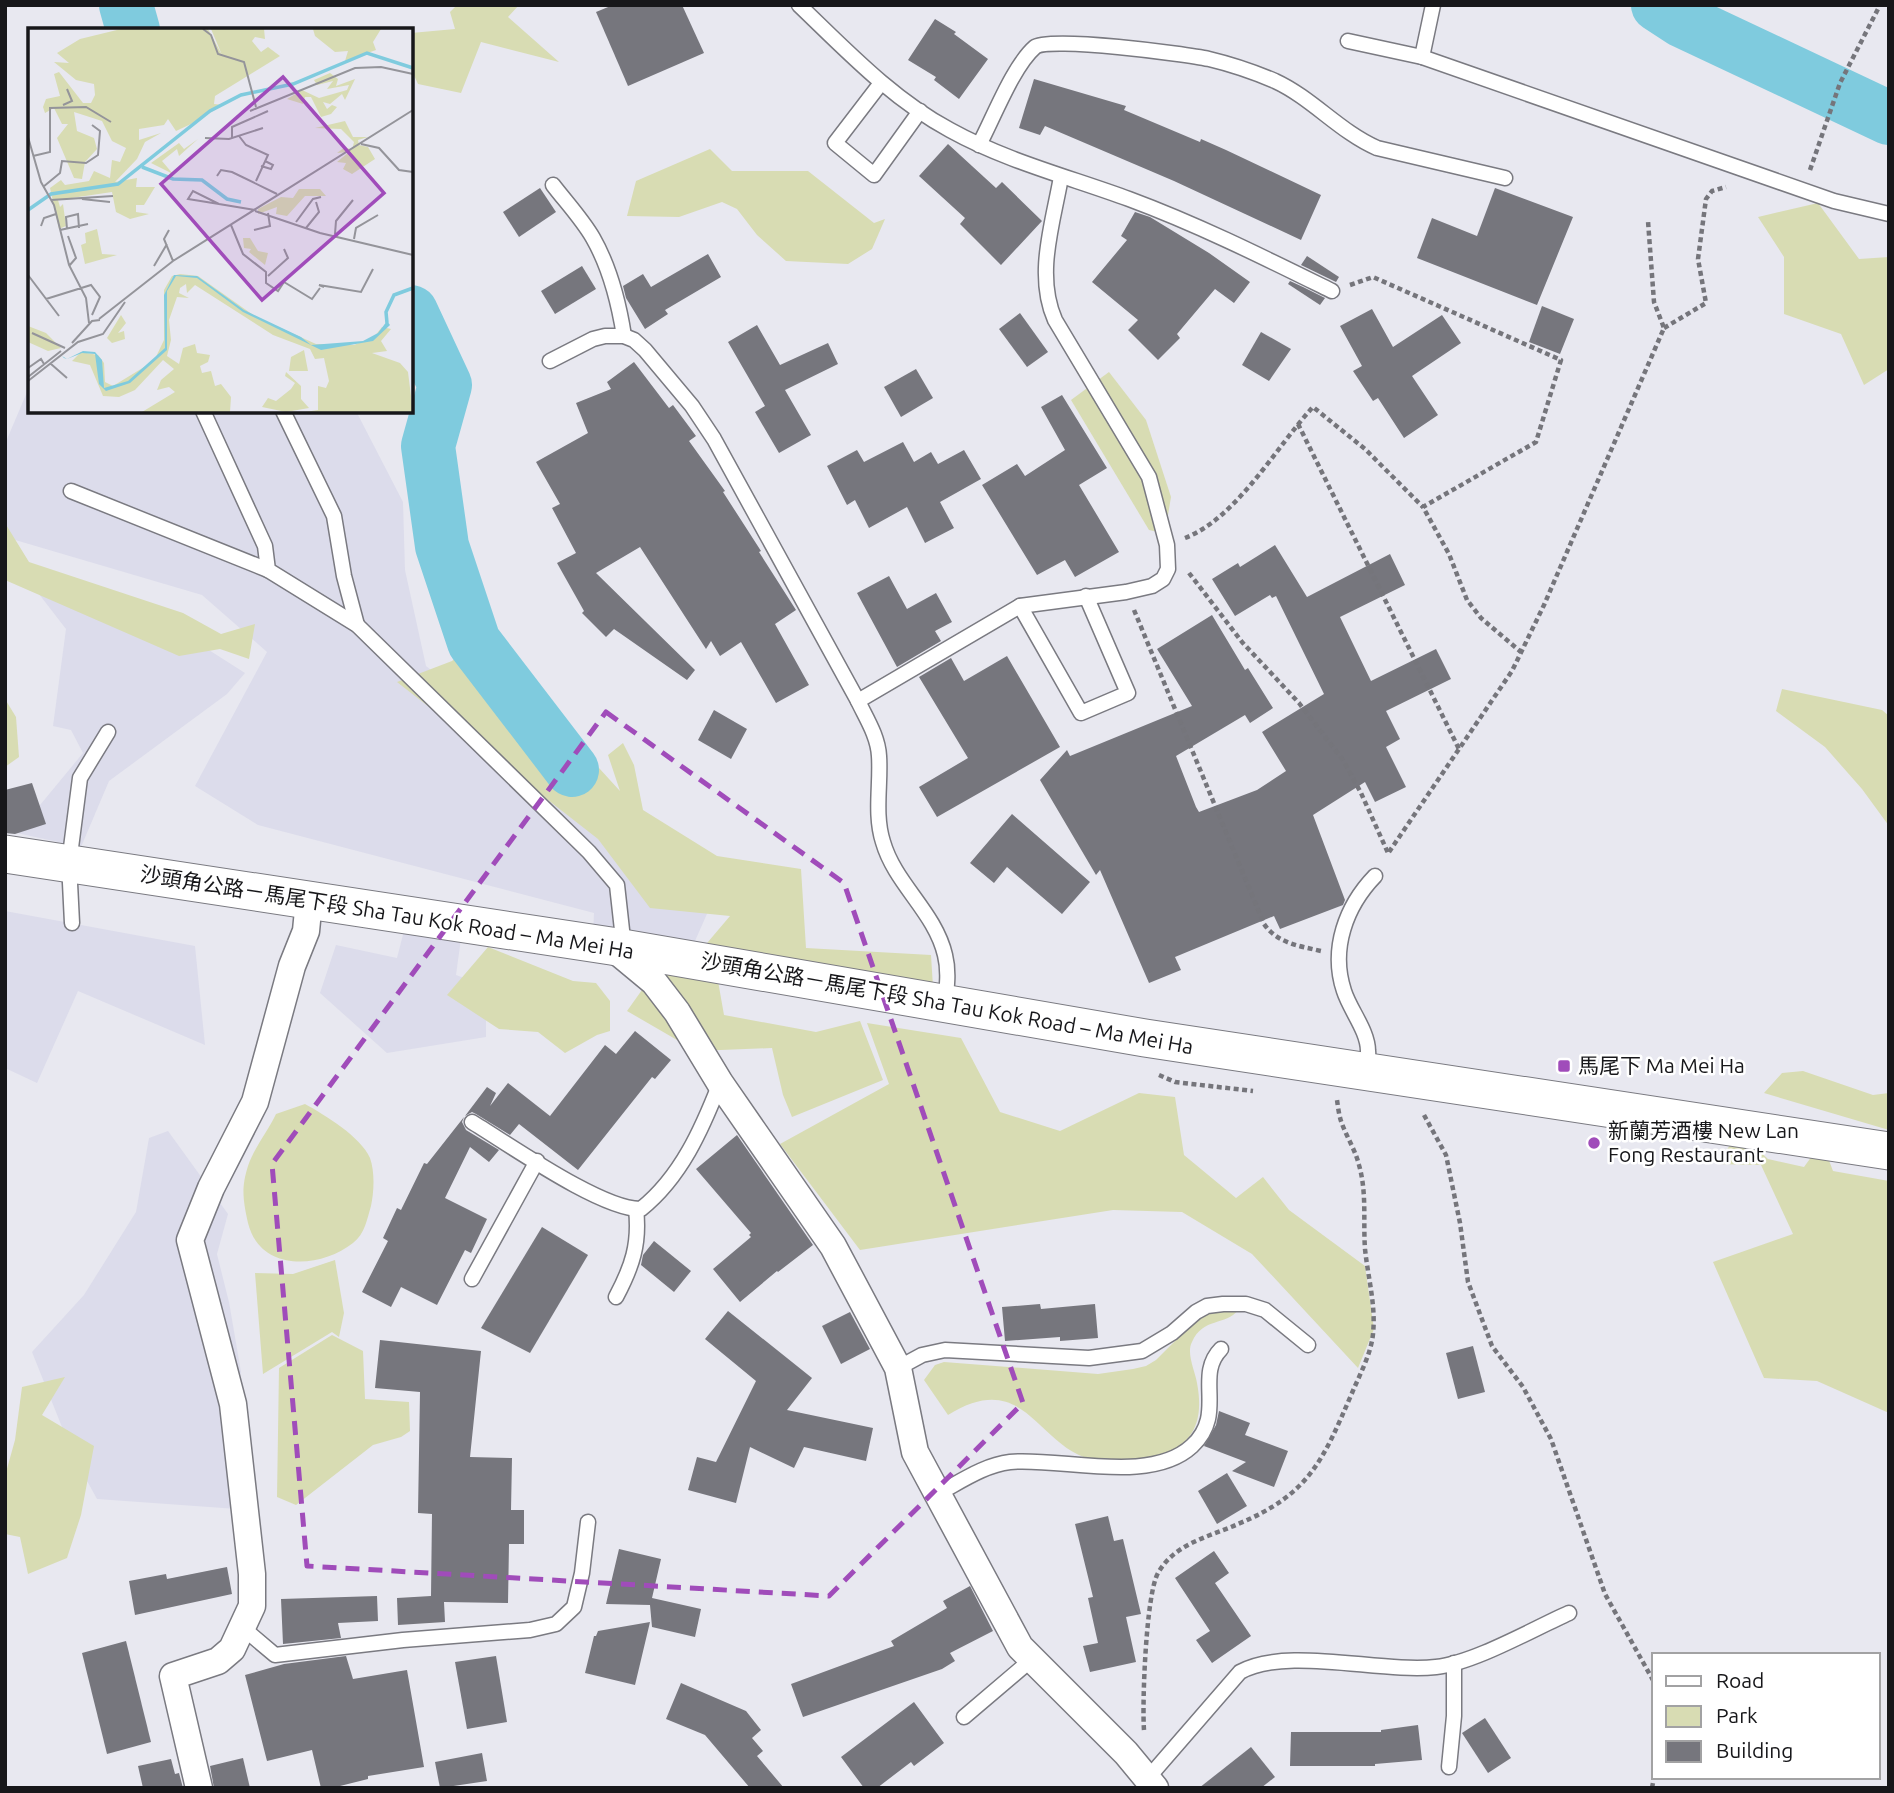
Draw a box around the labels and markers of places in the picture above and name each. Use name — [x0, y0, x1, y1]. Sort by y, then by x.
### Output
place label: 馬尾下 Ma Mei Ha — [1578, 1053, 1745, 1077]
marker: 馬尾下 Ma Mei Ha — [1556, 1058, 1572, 1074]
place label: 新蘭芳酒樓 New Lan Fong Restaurant — [1608, 1118, 1799, 1166]
marker: 新蘭芳酒樓 New Lan Fong Restaurant — [1586, 1135, 1602, 1151]

